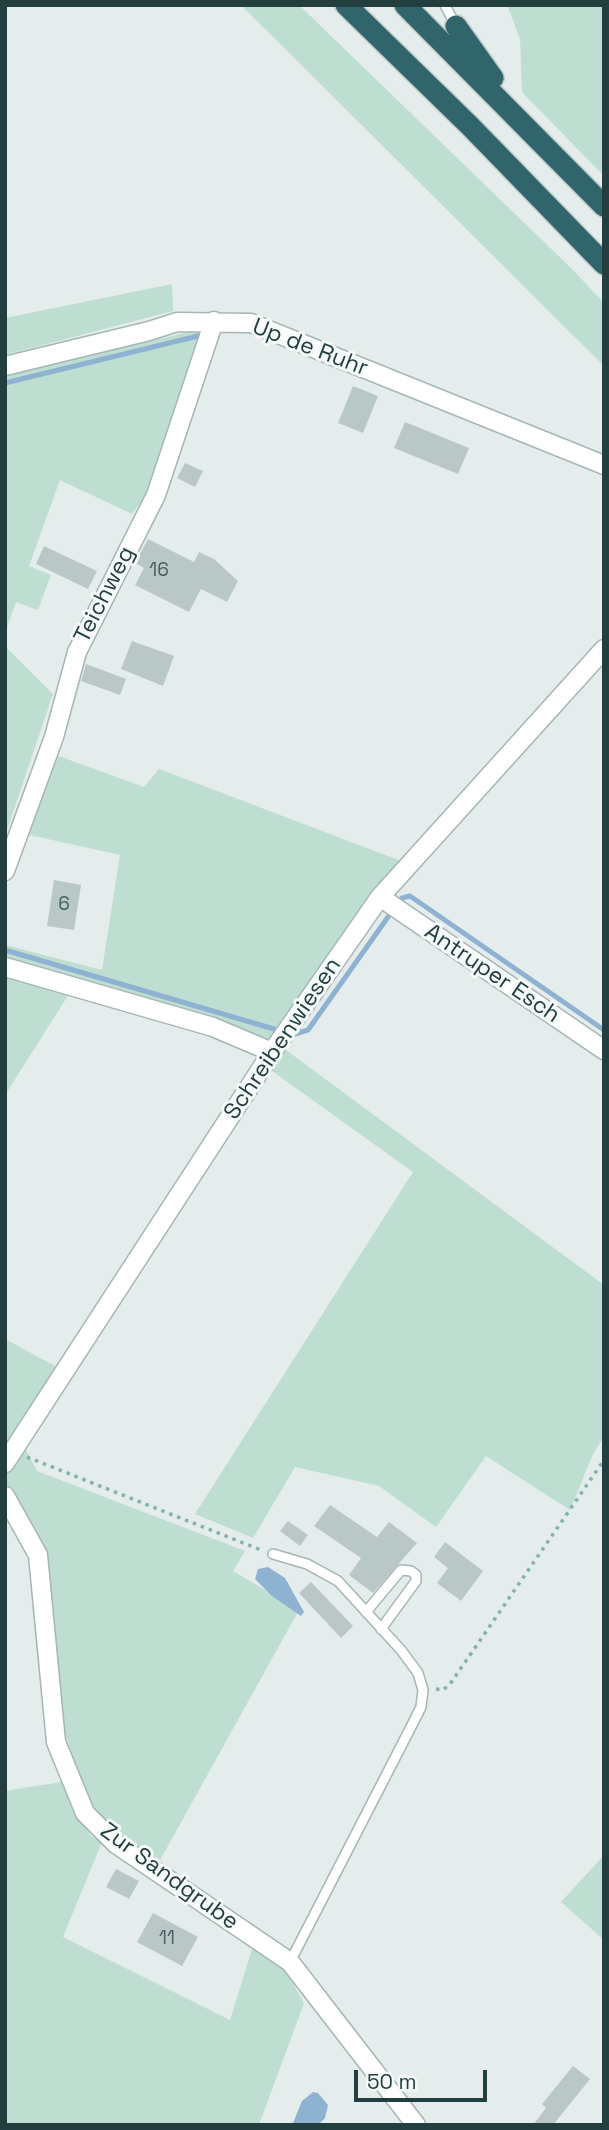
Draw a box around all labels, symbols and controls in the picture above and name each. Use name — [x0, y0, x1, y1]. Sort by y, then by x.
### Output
street label: Up de Ruhr — [248, 313, 372, 383]
street label: Teichweg — [69, 542, 141, 648]
house number: 16 — [149, 560, 169, 582]
house number: 6 — [58, 894, 70, 916]
street label: Antruper Esch — [419, 919, 565, 1029]
street label: Schreibenwiesen — [219, 953, 347, 1125]
street label: Zur Sandgrube — [95, 1818, 243, 1936]
house number: 11 — [159, 1928, 175, 1950]
scale bar — [357, 2056, 490, 2100]
text: 50 m — [367, 2068, 417, 2095]

